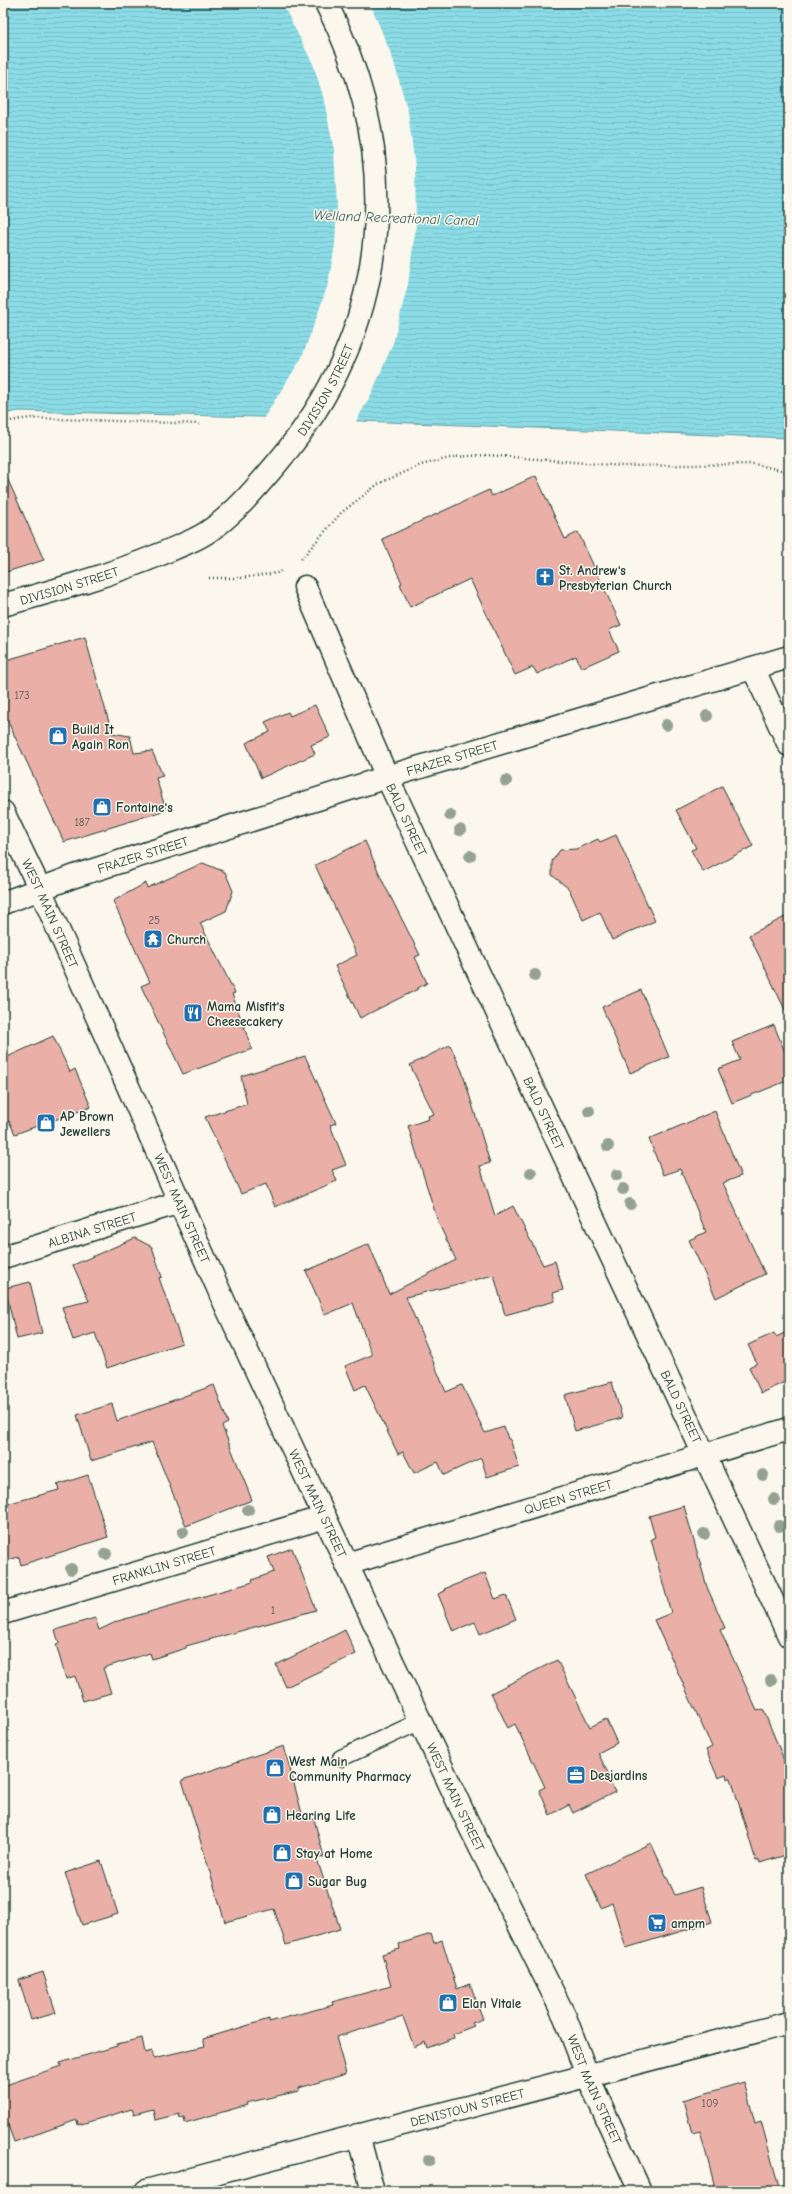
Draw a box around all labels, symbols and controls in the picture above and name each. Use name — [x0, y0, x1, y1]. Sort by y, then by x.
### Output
water label: Welland Recreational Canal — [313, 207, 480, 229]
street label: DIVISION STREET — [294, 341, 356, 438]
street label: DIVISION STREET — [18, 563, 121, 607]
place label: St. Andrew's Presbyterian Church — [559, 563, 672, 593]
church icon: St. Andrew's Presbyterian Church — [534, 566, 556, 588]
house number: 173 — [14, 689, 30, 702]
place label: Build It Again Ron — [72, 722, 129, 752]
shop icon: Build It Again Ron — [47, 725, 69, 747]
street label: FRAZER STREET — [404, 737, 500, 778]
street label: BALD STREET — [383, 781, 431, 859]
shop icon: Fontaine's — [91, 796, 113, 818]
place label: Fontaine's — [116, 800, 173, 815]
house number: 187 — [74, 816, 90, 829]
street label: FRAZER STREET — [95, 833, 190, 876]
street label: WEST MAIN STREET — [19, 856, 82, 970]
house number: 25 — [148, 914, 160, 927]
temple icon: Church — [142, 928, 164, 950]
place label: Church — [167, 932, 206, 947]
place label: Mama Misfit's Cheesecakery — [207, 999, 285, 1029]
restaurant icon: Mama Misfit's Cheesecakery — [182, 1002, 204, 1024]
street label: BALD STREET — [521, 1074, 568, 1152]
place label: AP Brown Jewellers — [60, 1109, 114, 1139]
shop icon: AP Brown Jewellers — [35, 1112, 57, 1134]
street label: WEST MAIN STREET — [151, 1151, 213, 1265]
street label: ALBINA STREET — [46, 1209, 138, 1250]
street label: BALD STREET — [658, 1368, 705, 1446]
street label: WEST MAIN STREET — [287, 1447, 350, 1560]
street label: QUEEN STREET — [522, 1476, 614, 1517]
street label: FRANKLIN STREET — [110, 1542, 218, 1588]
house number: 1 — [271, 1604, 275, 1617]
street label: WEST MAIN STREET — [424, 1740, 488, 1854]
place label: West Main Community Pharmacy — [289, 1754, 411, 1784]
shop icon: West Main Community Pharmacy — [264, 1757, 286, 1779]
office icon: Desjardins — [565, 1764, 587, 1786]
place label: Desjardins — [590, 1768, 648, 1783]
shop icon: Hearing Life — [261, 1804, 283, 1826]
place label: Hearing Life — [286, 1808, 356, 1823]
shop icon: Stay at Home — [271, 1842, 293, 1864]
place label: Stay at Home — [296, 1846, 373, 1861]
shop icon: Sugar Bug — [283, 1870, 305, 1892]
place label: Sugar Bug — [308, 1874, 367, 1889]
supermarket icon: ampm — [646, 1912, 668, 1934]
place label: ampm — [671, 1916, 705, 1931]
shop icon: Elan Vitale — [437, 1992, 459, 2014]
place label: Elan Vitale — [462, 1996, 522, 2011]
street label: WEST MAIN STREET — [565, 2032, 625, 2147]
street label: DENISTOUN STREET — [409, 2085, 526, 2129]
house number: 109 — [702, 2097, 719, 2110]

